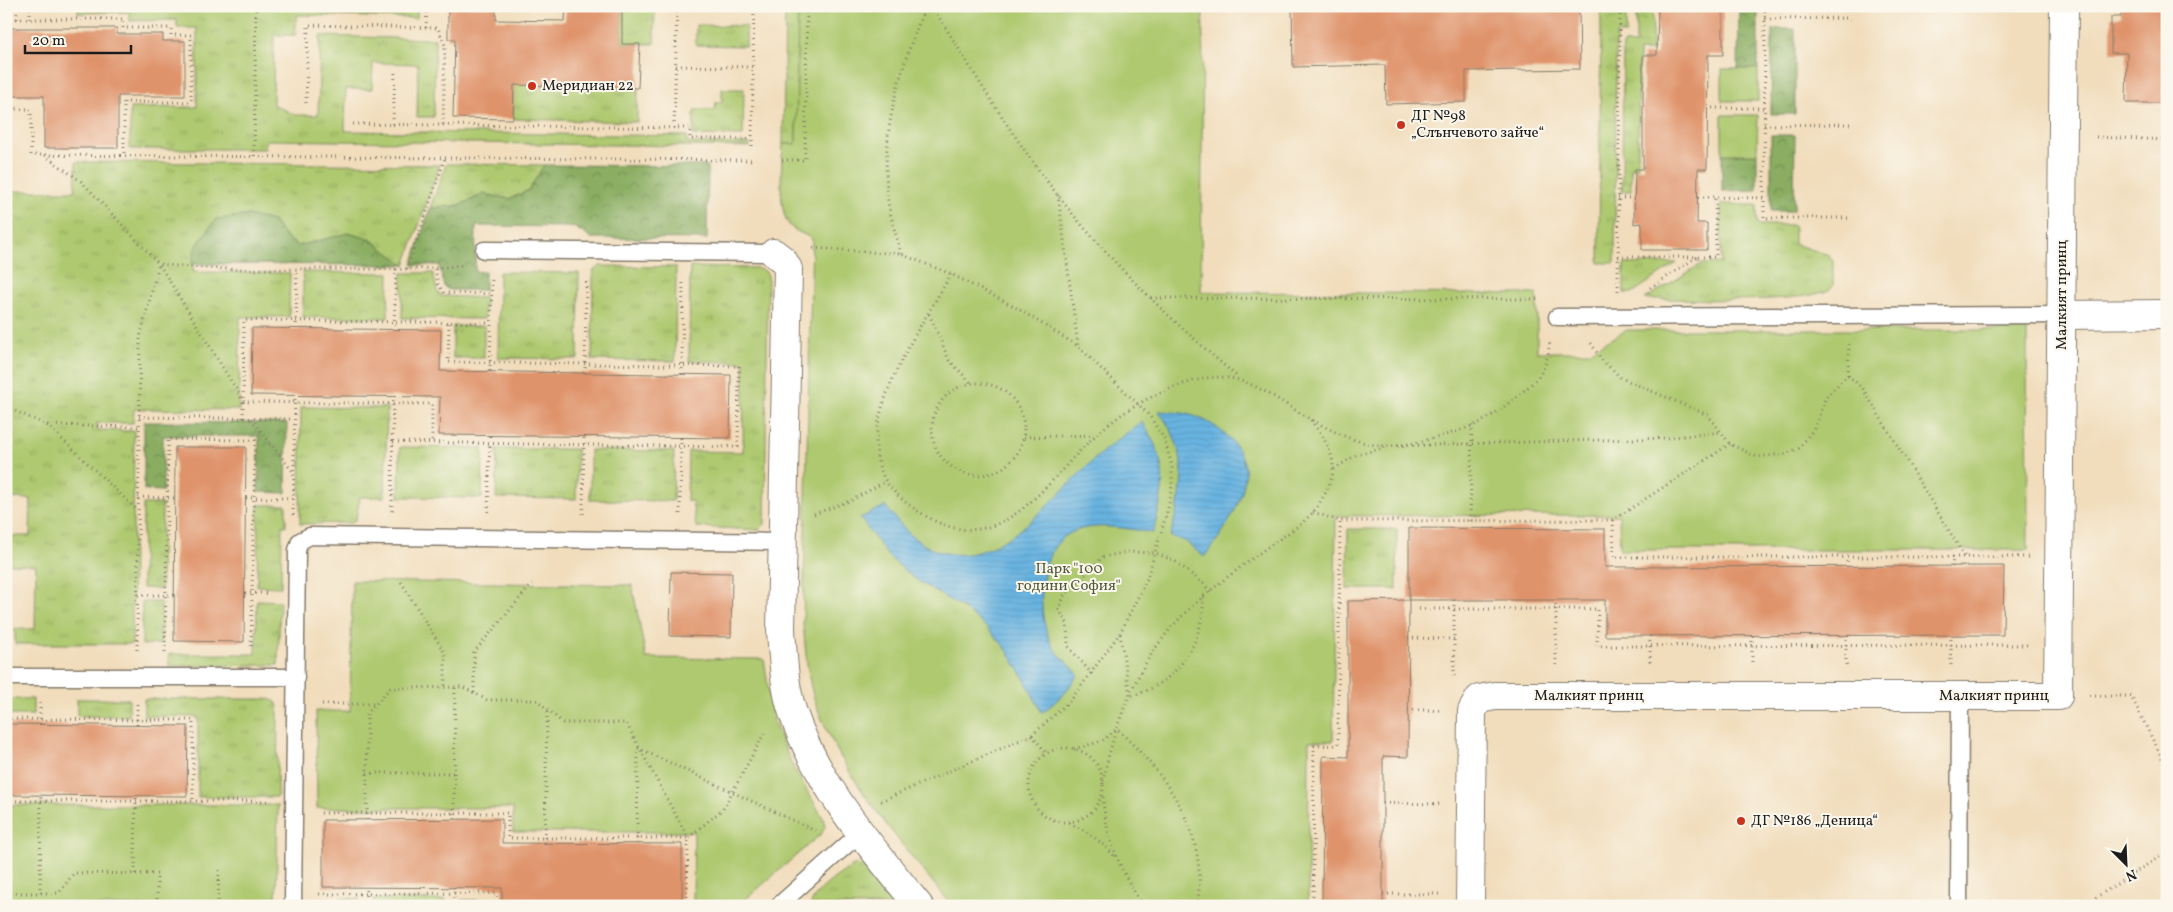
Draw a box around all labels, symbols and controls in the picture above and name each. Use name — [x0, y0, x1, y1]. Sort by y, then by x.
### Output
scale bar — [25, 22, 131, 54]
text: 20 m — [32, 31, 65, 52]
place label: Меридиан 22 — [542, 76, 634, 97]
marker: Меридиан 22 — [526, 80, 538, 92]
place label: ДГ №98 „Слънчевото зайче“ — [1411, 106, 1544, 144]
marker: ДГ №98 „Слънчевото зайче“ — [1395, 119, 1407, 131]
street label: Малкият принц — [2052, 239, 2073, 350]
park label: Парк "100 години София" — [1017, 559, 1121, 597]
street label: Малкият принц — [1534, 686, 1645, 707]
street label: Малкият принц — [1939, 686, 2050, 707]
place label: ДГ №186 „Деница“ — [1751, 811, 1878, 832]
marker: ДГ №186 „Деница“ — [1735, 815, 1747, 827]
north arrow — [2100, 840, 2150, 890]
text: N — [2122, 864, 2139, 885]

